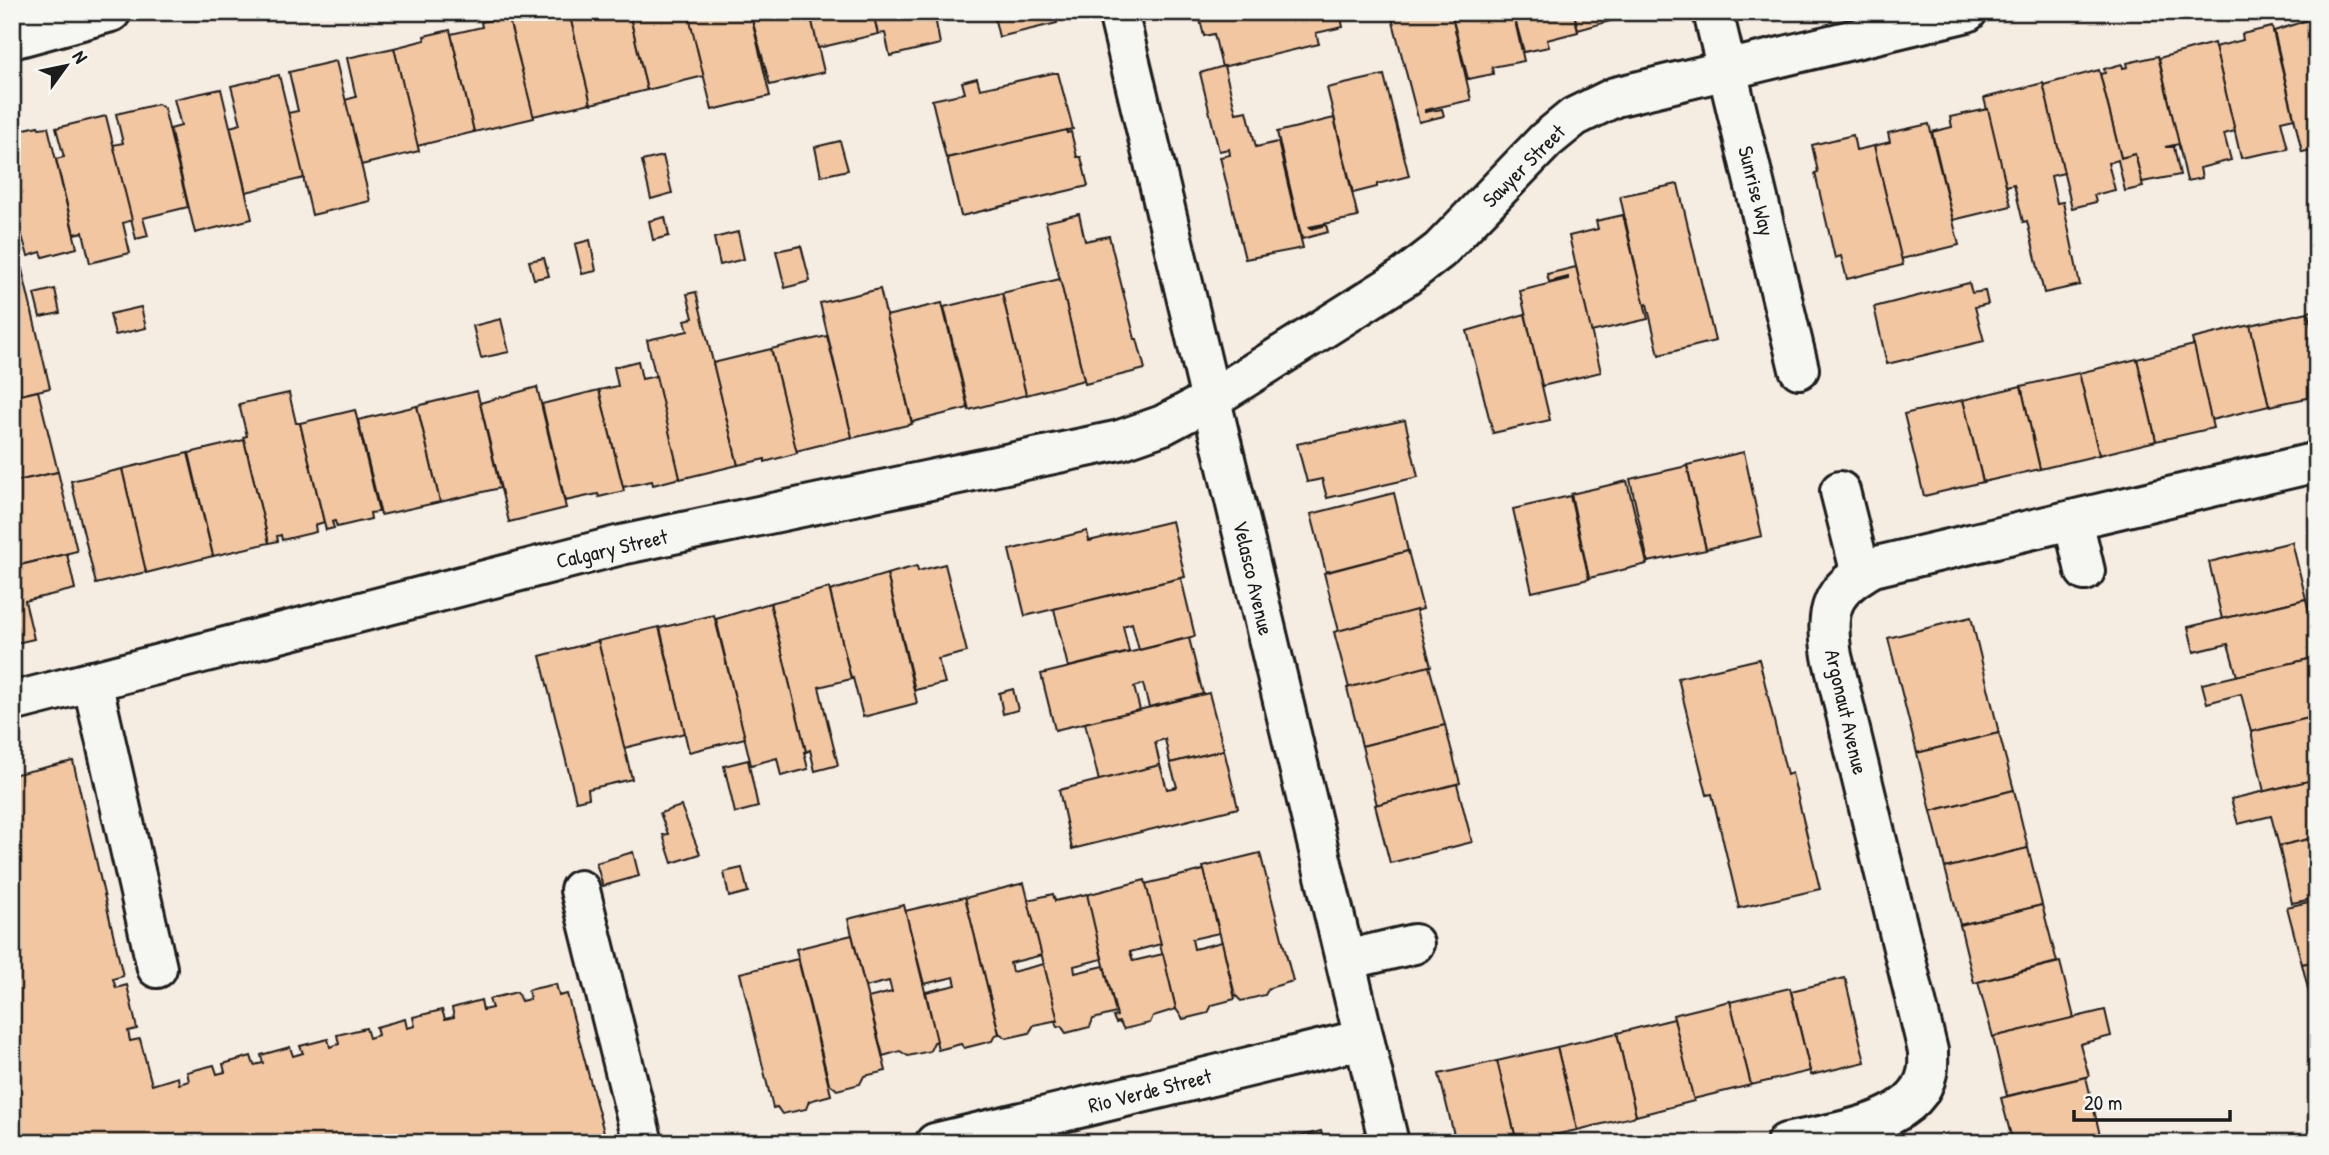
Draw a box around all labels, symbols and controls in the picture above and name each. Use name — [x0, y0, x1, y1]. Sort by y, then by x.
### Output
north arrow — [32, 32, 102, 102]
text: N — [67, 45, 94, 68]
street label: Sawyer Street — [1476, 117, 1572, 214]
street label: Sunrise Way — [1731, 143, 1782, 239]
street label: Velasco Avenue — [1226, 518, 1281, 638]
street label: Calgary Street — [553, 521, 671, 575]
street label: Argonaut Avenue — [1818, 646, 1875, 777]
street label: Rio Verde Street — [1085, 1061, 1215, 1120]
scale bar — [2074, 1078, 2229, 1122]
text: 20 m — [2084, 1088, 2122, 1117]

